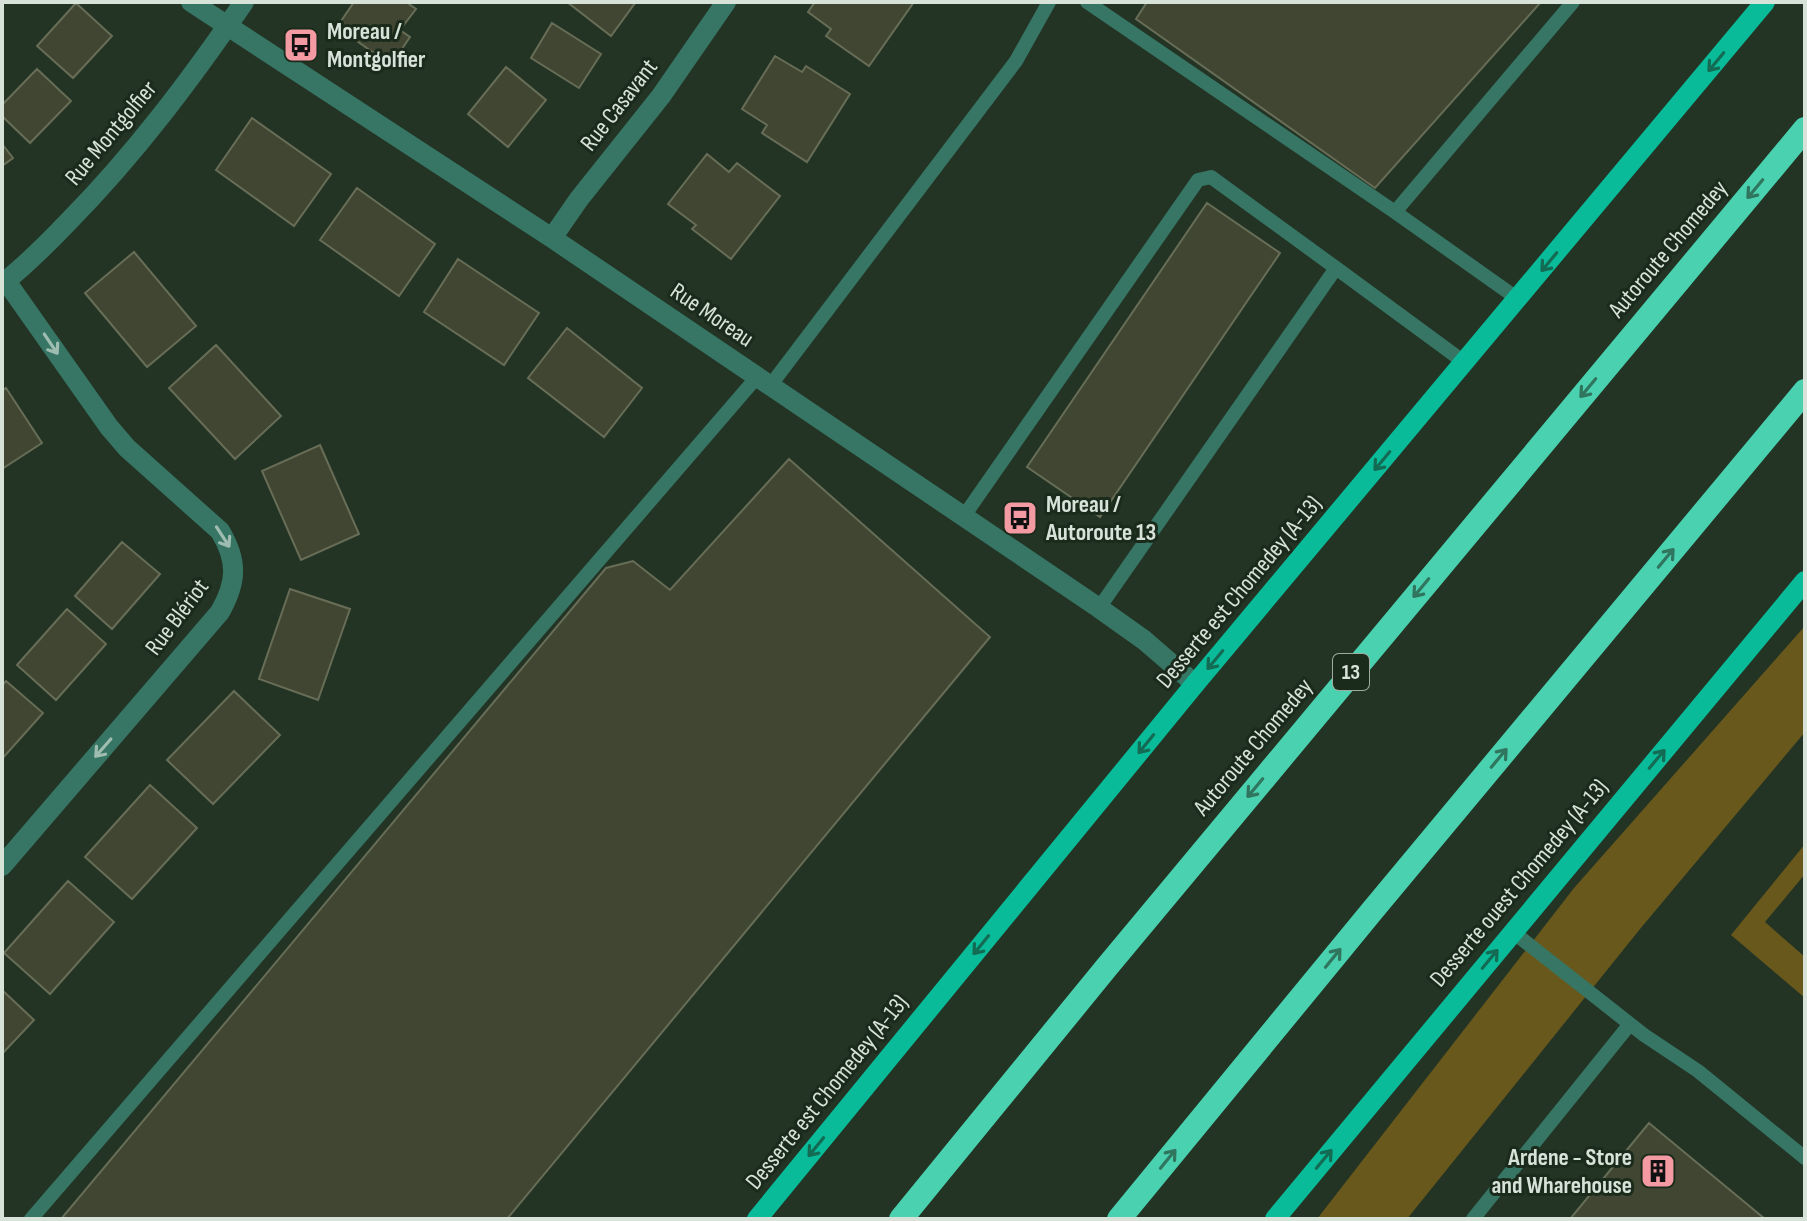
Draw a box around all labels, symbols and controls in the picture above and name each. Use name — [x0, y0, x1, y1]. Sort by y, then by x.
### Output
place label: Moreau / Montgolfier — [327, 17, 426, 74]
bus stop icon: Moreau / Montgolfier — [282, 26, 320, 64]
one-way arrow — [1707, 51, 1724, 72]
street label: Rue Casavant — [574, 53, 664, 157]
street label: Rue Montgolfier — [59, 75, 163, 191]
street label: Autoroute Chomedey — [1602, 174, 1734, 324]
one-way arrow — [1746, 178, 1764, 199]
one-way arrow — [1540, 251, 1558, 271]
street label: Rue Moreau — [665, 277, 759, 353]
one-way arrow — [43, 333, 59, 355]
one-way arrow — [1579, 378, 1597, 398]
one-way arrow — [1373, 450, 1391, 471]
place label: Moreau / Autoroute 13 — [1045, 490, 1156, 547]
street label: Desserte est Chomedey (A-13) — [1150, 490, 1328, 694]
bus stop icon: Moreau / Autoroute 13 — [1001, 499, 1039, 537]
one-way arrow — [214, 526, 231, 548]
one-way arrow — [1657, 548, 1675, 569]
street label: Rue Blériot — [139, 573, 215, 661]
one-way arrow — [1412, 577, 1430, 598]
one-way arrow — [1206, 650, 1224, 670]
road number: 13 — [1333, 654, 1369, 690]
street label: Autoroute Chomedey — [1187, 672, 1319, 822]
one-way arrow — [1137, 734, 1155, 754]
one-way arrow — [94, 737, 112, 758]
one-way arrow — [1490, 748, 1508, 768]
one-way arrow — [1648, 749, 1666, 770]
street label: Desserte ouest Chomedey (A-13) — [1424, 773, 1614, 993]
one-way arrow — [1246, 777, 1264, 798]
one-way arrow — [972, 935, 990, 955]
one-way arrow — [1324, 948, 1342, 969]
one-way arrow — [1481, 949, 1499, 969]
street label: Desserte est Chomedey (A-13) — [740, 989, 914, 1195]
one-way arrow — [807, 1136, 825, 1156]
place label: Ardene - Store and Wharehouse — [1492, 1143, 1632, 1200]
one-way arrow — [1159, 1149, 1177, 1170]
one-way arrow — [1316, 1149, 1333, 1170]
building icon: Ardene - Store and Wharehouse — [1639, 1152, 1677, 1190]

